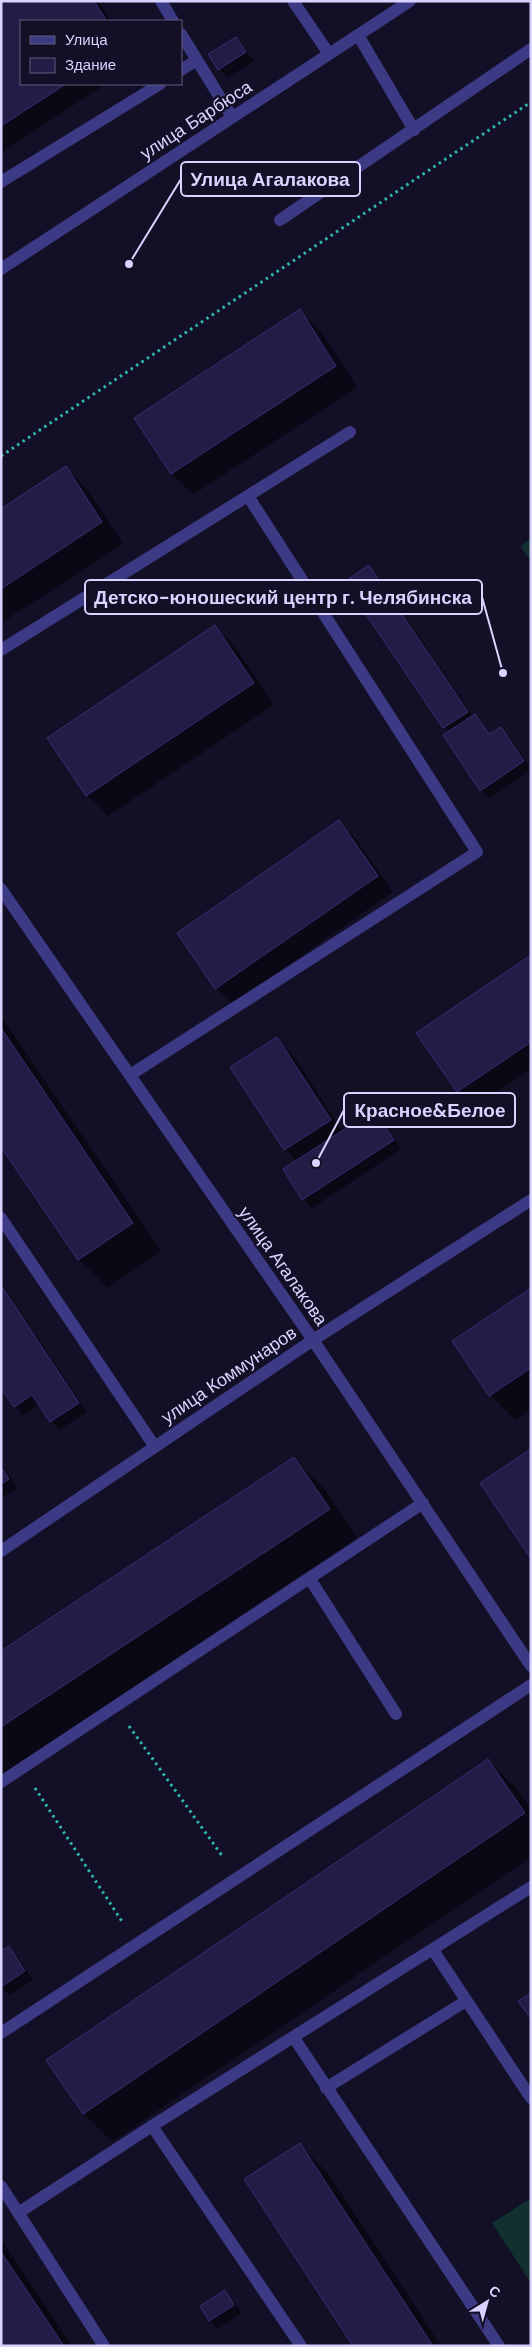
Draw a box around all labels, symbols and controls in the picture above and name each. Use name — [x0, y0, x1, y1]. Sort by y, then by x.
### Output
legend — [20, 20, 182, 85]
text: Улица — [65, 30, 108, 50]
text: Здание — [65, 55, 116, 75]
street label: улица Барбюса — [135, 74, 257, 165]
callout: Улица Агалакова — [181, 162, 360, 196]
text: Улица Агалакова — [190, 167, 350, 192]
callout: Детско-юношеский центр г. Челябинска — [85, 580, 482, 614]
text: Детско-юношеский центр г. Челябинска — [94, 585, 472, 610]
callout: Красное&Белое — [344, 1093, 515, 1127]
text: Красное&Белое — [354, 1098, 506, 1123]
street label: улица Агалакова — [233, 1202, 334, 1331]
street label: улица Коммунаров — [157, 1321, 301, 1429]
north arrow — [462, 2277, 512, 2327]
text: С — [485, 2281, 504, 2302]

